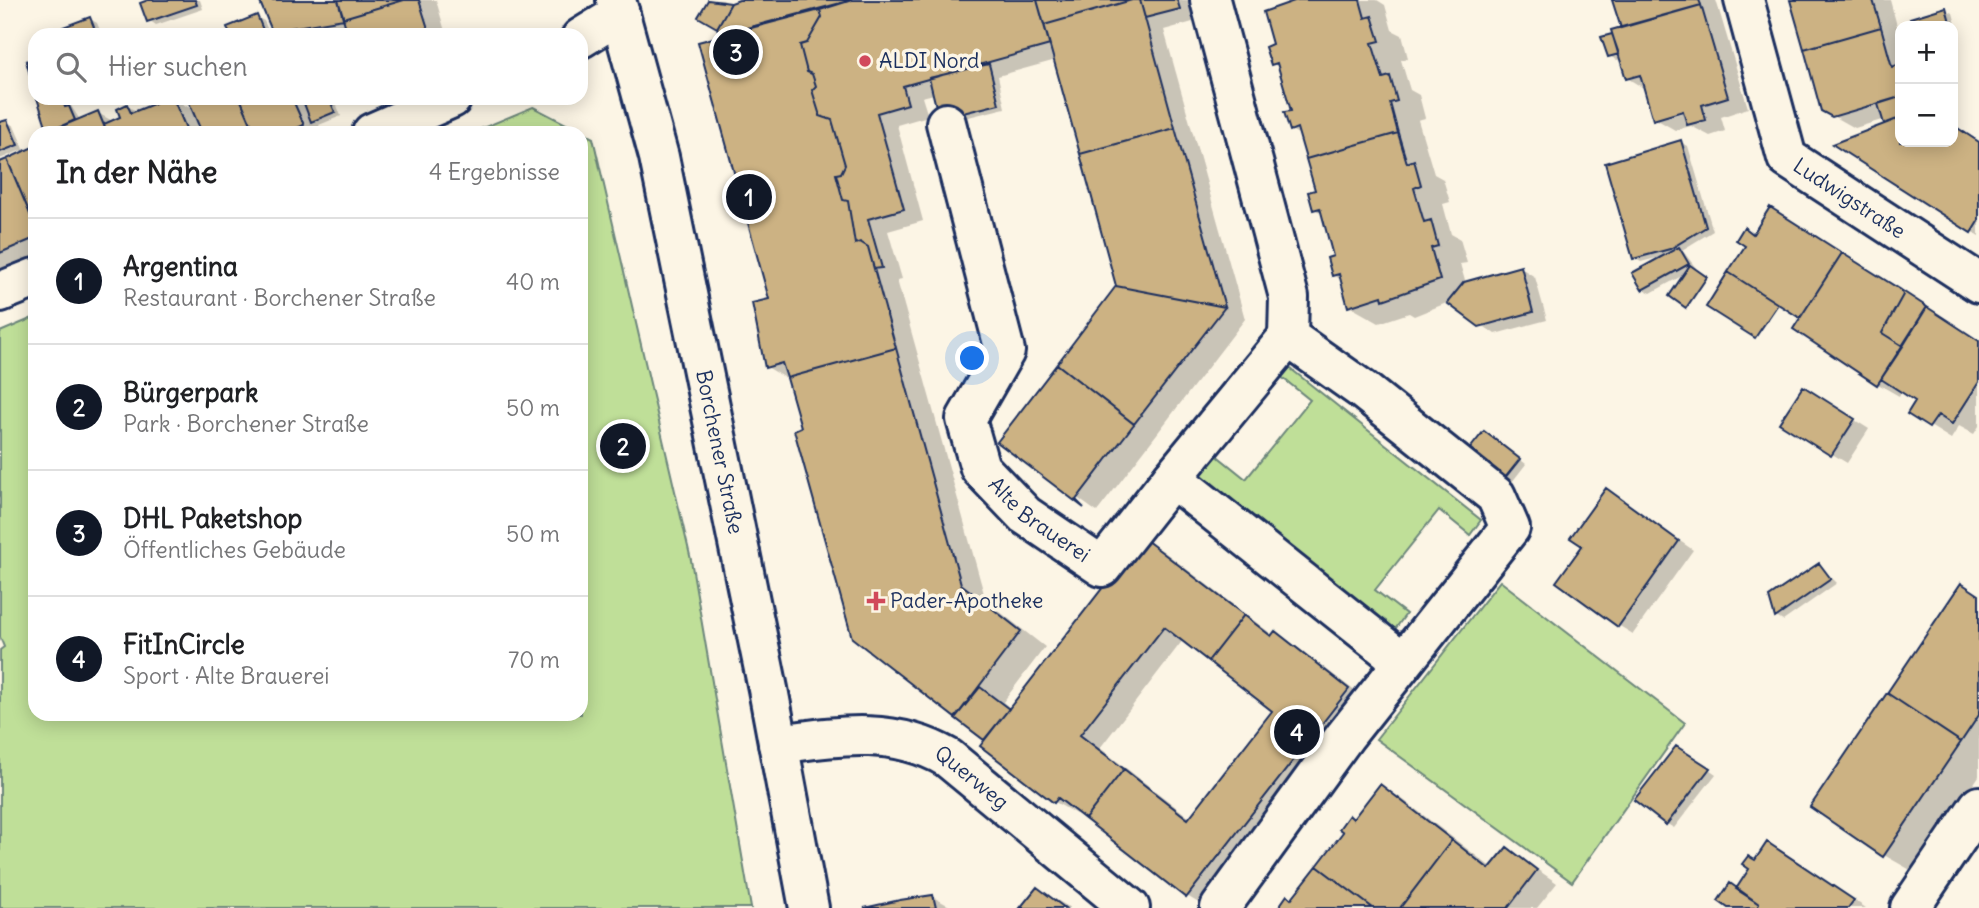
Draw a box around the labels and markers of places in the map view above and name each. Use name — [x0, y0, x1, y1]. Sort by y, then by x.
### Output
pin: 3 — [713, 26, 759, 78]
place label: ALDI Nord — [879, 47, 979, 74]
marker: ALDI Nord — [857, 53, 873, 69]
pin: 1 — [726, 171, 772, 223]
pin: 2 — [600, 420, 646, 472]
place label: Pader-Apotheke — [890, 587, 1043, 614]
marker: Pader-Apotheke — [868, 593, 884, 609]
pin: 4 — [1274, 706, 1320, 758]

